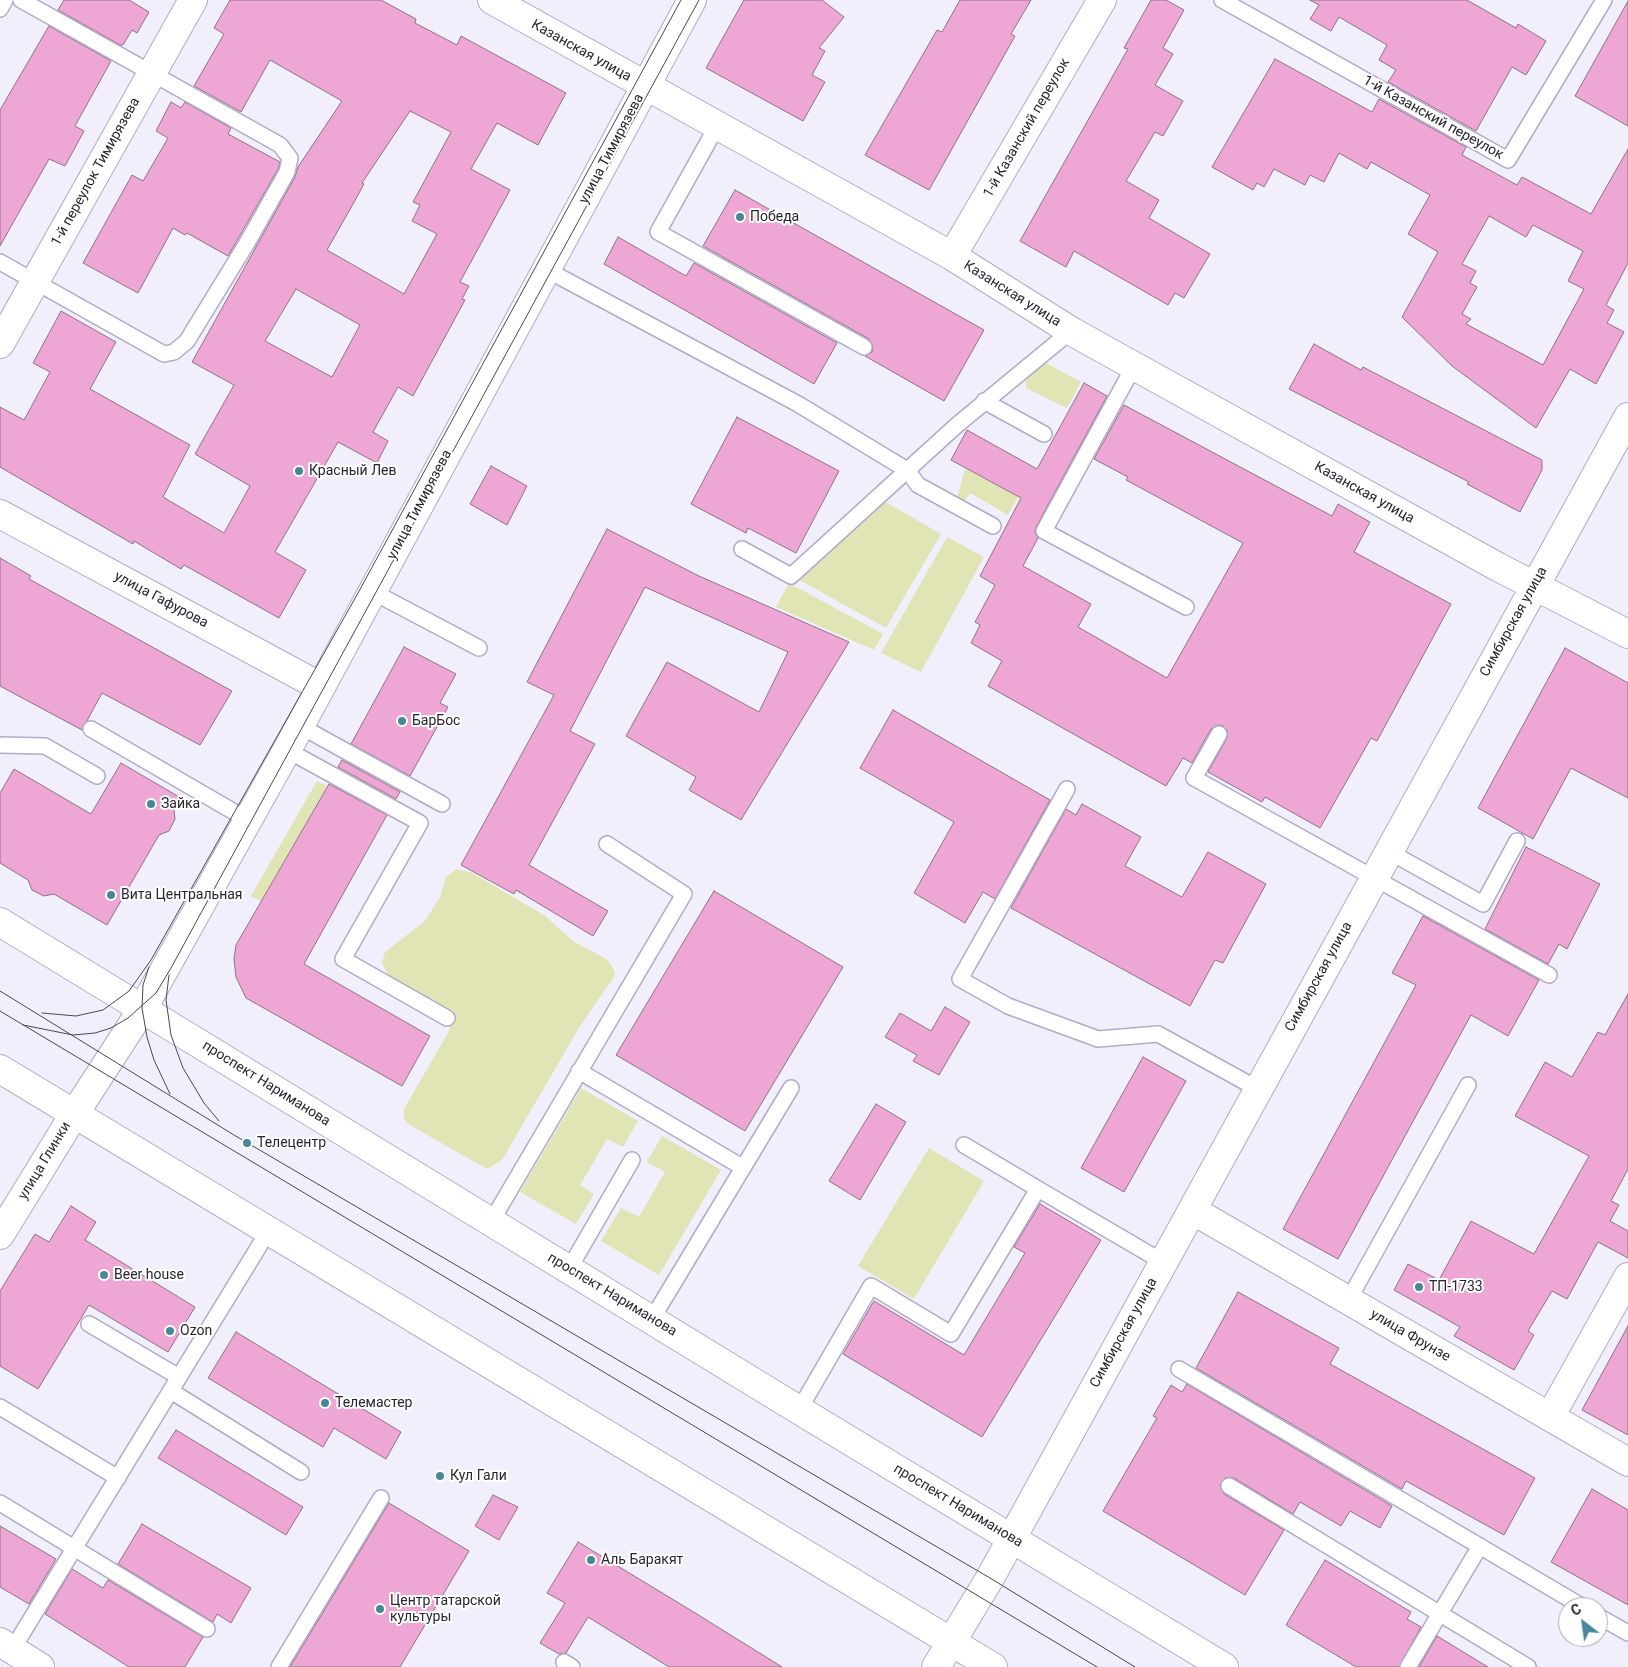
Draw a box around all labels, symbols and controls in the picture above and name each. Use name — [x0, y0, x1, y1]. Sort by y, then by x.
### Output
street label: Казанская улица — [528, 17, 634, 85]
street label: 1-й Казанский переулок — [980, 55, 1074, 201]
street label: 1-й Казанский переулок — [1360, 72, 1506, 164]
street label: улица Тимирязева — [576, 91, 648, 207]
street label: 1-й переулок Тимирязева — [48, 95, 144, 249]
place label: Победа — [750, 209, 799, 225]
marker: Победа — [734, 211, 746, 223]
street label: Казанская улица — [960, 257, 1064, 331]
street label: улица Тимирязева — [384, 447, 456, 563]
street label: Казанская улица — [1311, 459, 1417, 527]
place label: Красный Лев — [309, 463, 396, 479]
marker: Красный Лев — [293, 465, 305, 477]
street label: Симбирская улица — [1477, 564, 1551, 680]
street label: улица Гафурова — [111, 568, 211, 632]
place label: БарБос — [412, 713, 460, 729]
marker: БарБос — [396, 715, 408, 727]
place label: Зайка — [161, 796, 200, 812]
marker: Зайка — [145, 798, 157, 810]
place label: Вита Центральная — [121, 887, 243, 903]
marker: Вита Центральная — [105, 889, 117, 901]
street label: Симбирская улица — [1282, 919, 1356, 1035]
street label: проспект Нариманова — [199, 1038, 333, 1130]
street label: улица Глинки — [15, 1119, 75, 1203]
place label: Телецентр — [257, 1135, 326, 1151]
marker: Телецентр — [241, 1137, 253, 1149]
street label: проспект Нариманова — [544, 1250, 680, 1340]
place label: Beer house — [114, 1267, 184, 1283]
marker: Beer house — [98, 1269, 110, 1281]
street label: Симбирская улица — [1087, 1275, 1161, 1391]
place label: ТП-1733 — [1429, 1279, 1483, 1295]
marker: ТП-1733 — [1413, 1281, 1425, 1293]
street label: улица Фрунзе — [1367, 1306, 1453, 1366]
place label: Ozon — [180, 1323, 212, 1339]
marker: Ozon — [164, 1325, 176, 1337]
place label: Телемастер — [335, 1395, 412, 1411]
marker: Телемастер — [319, 1397, 331, 1409]
street label: проспект Нариманова — [890, 1461, 1026, 1551]
place label: Кул Гали — [450, 1468, 507, 1484]
marker: Кул Гали — [434, 1470, 446, 1482]
place label: Аль Баракят — [601, 1552, 683, 1568]
marker: Аль Баракят — [585, 1554, 597, 1566]
place label: Центр татарской культуры — [390, 1593, 501, 1625]
north arrow — [1558, 1597, 1608, 1647]
text: С — [1568, 1601, 1584, 1619]
marker: Центр татарской культуры — [374, 1603, 386, 1615]

